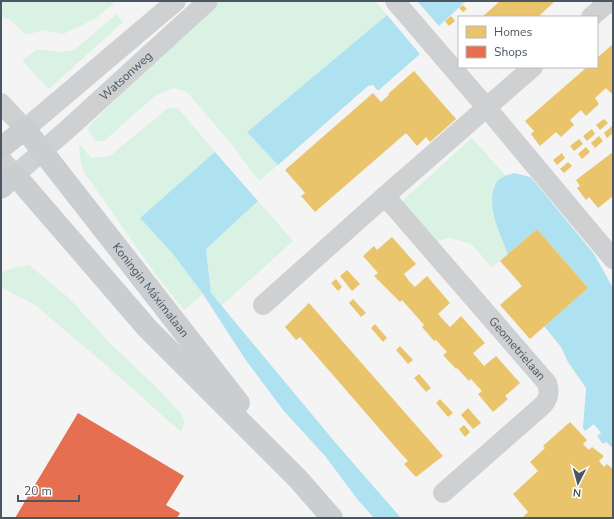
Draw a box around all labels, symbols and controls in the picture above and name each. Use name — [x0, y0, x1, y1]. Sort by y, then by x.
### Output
legend — [458, 16, 598, 68]
text: Homes — [494, 24, 532, 40]
text: Shops — [494, 44, 528, 60]
street label: Watsonweg — [96, 48, 156, 104]
street label: Koningin Máximalaan — [109, 240, 193, 341]
street label: Geometrielaan — [485, 313, 549, 384]
north arrow — [558, 463, 598, 503]
scale bar — [18, 477, 79, 503]
text: 20 m — [24, 483, 52, 499]
text: N — [572, 485, 582, 500]

